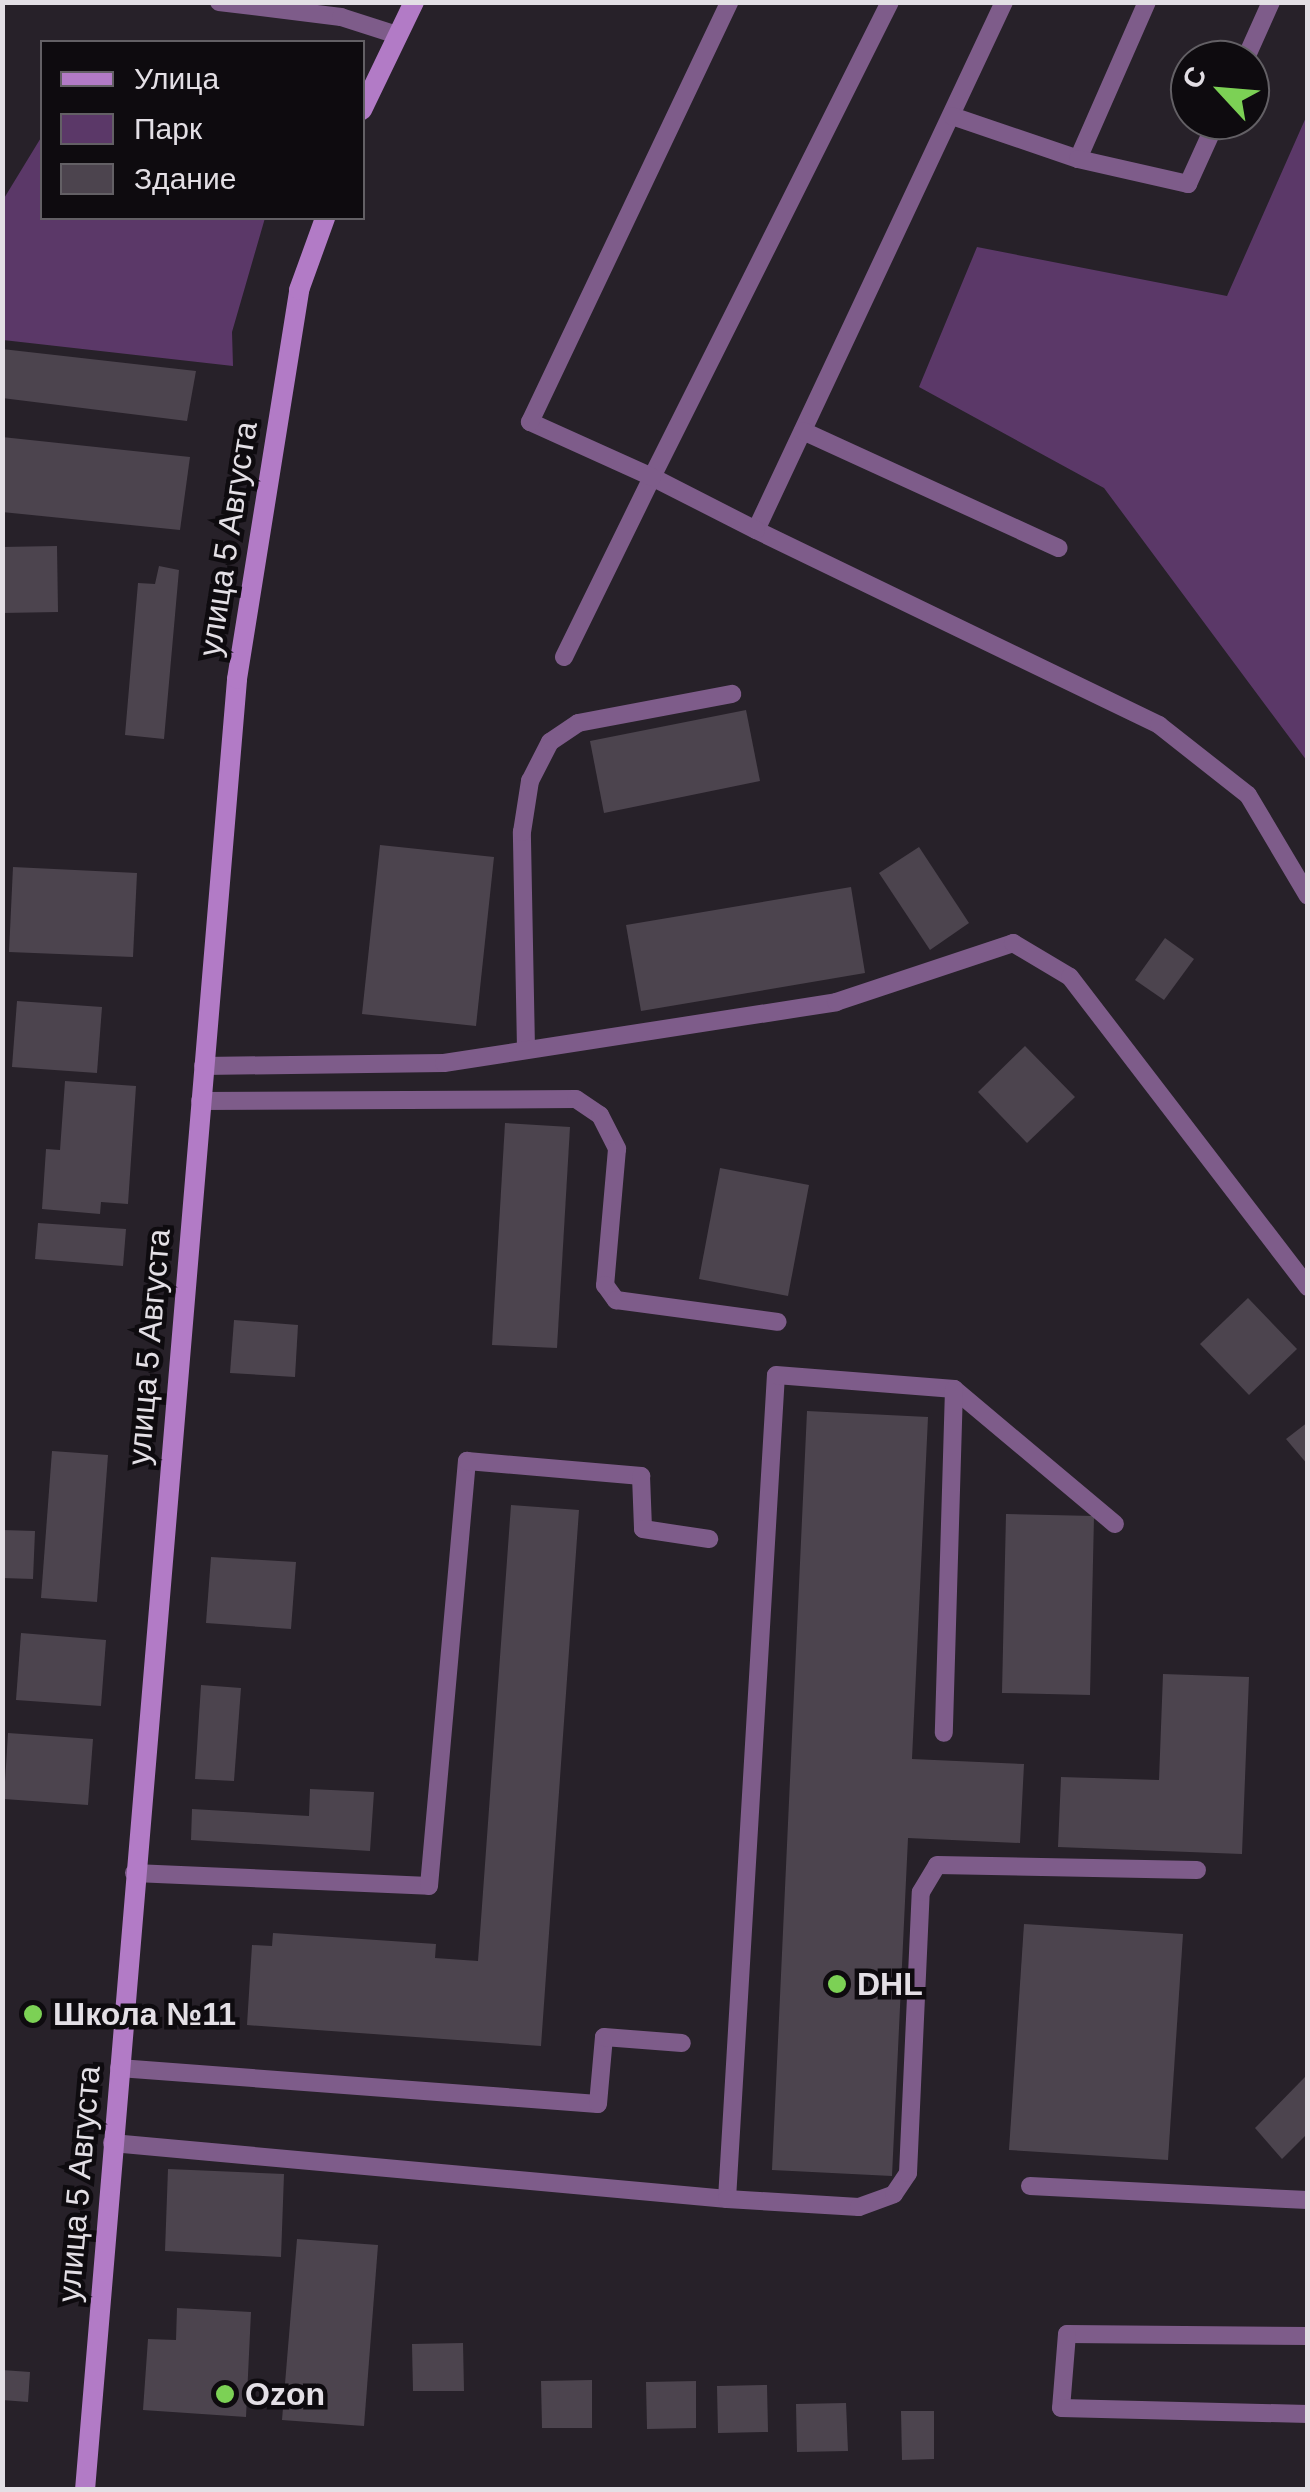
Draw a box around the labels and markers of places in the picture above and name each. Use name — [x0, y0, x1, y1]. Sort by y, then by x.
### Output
place label: DHL — [857, 1965, 923, 2003]
marker: DHL — [826, 1973, 848, 1995]
place label: Школа №11 — [53, 1995, 236, 2033]
marker: Школа №11 — [22, 2003, 44, 2025]
place label: Ozon — [245, 2375, 325, 2413]
marker: Ozon — [214, 2383, 236, 2405]

